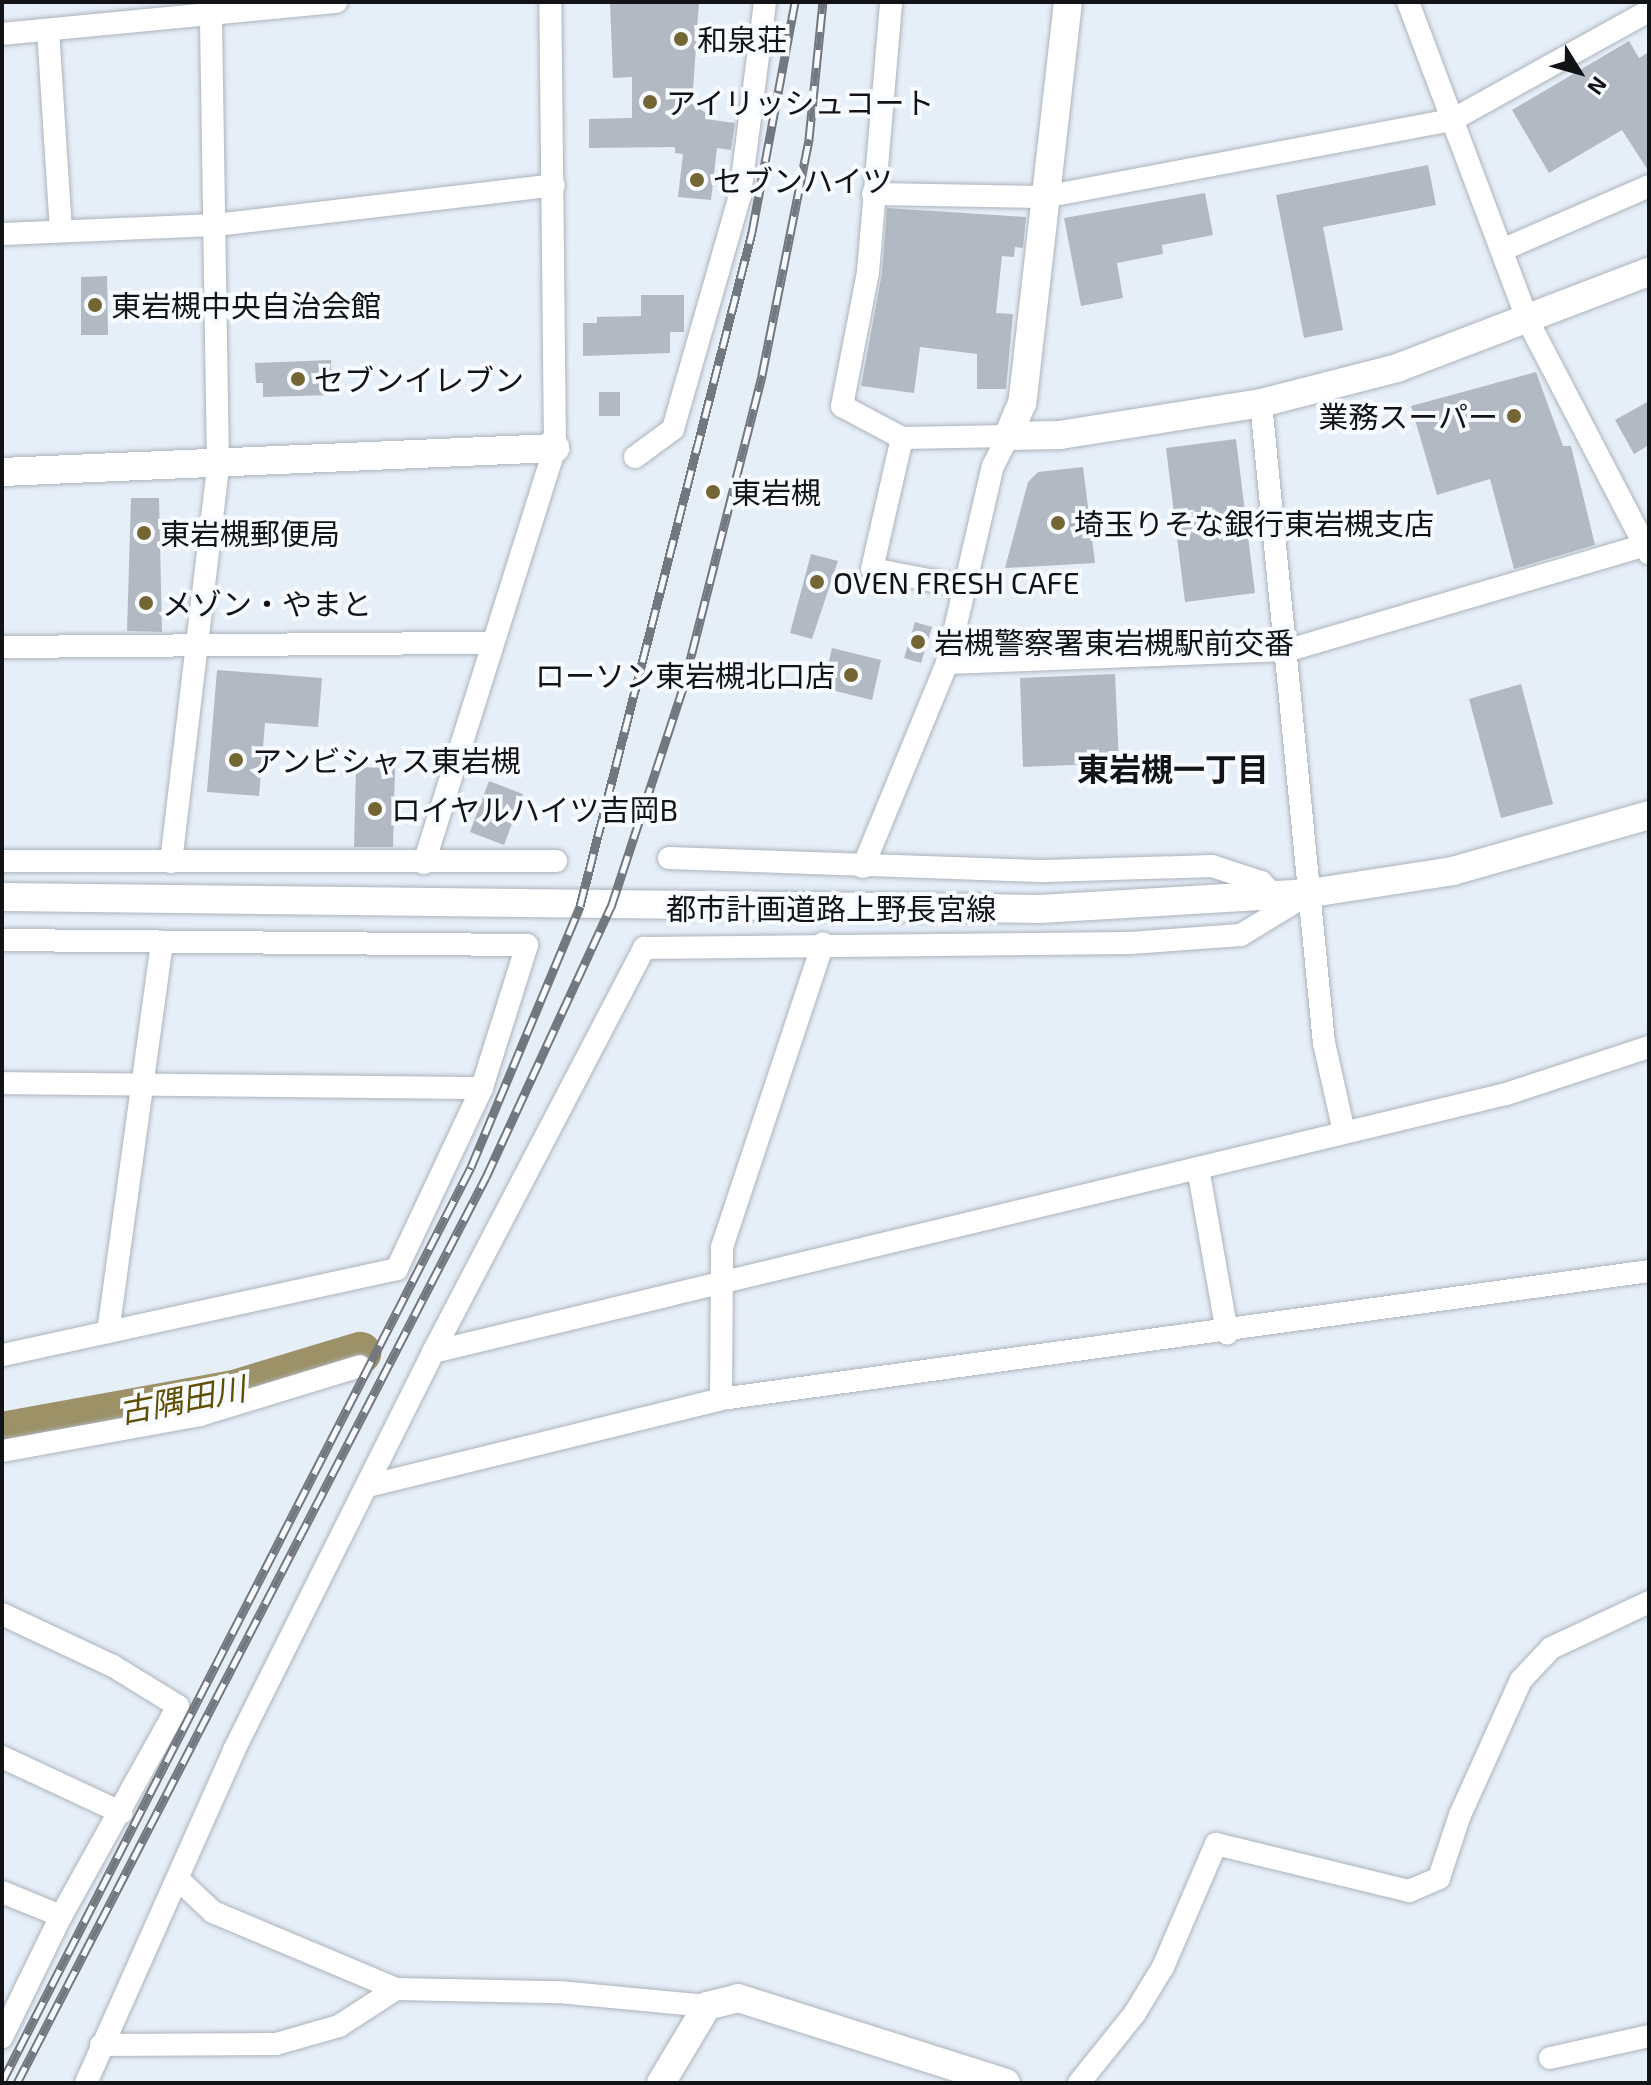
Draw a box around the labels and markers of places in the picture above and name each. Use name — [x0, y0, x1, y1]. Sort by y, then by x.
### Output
place label: 和泉荘 — [697, 21, 787, 57]
marker: 和泉荘 — [672, 30, 690, 48]
place label: アイリッシュコート — [666, 84, 936, 120]
marker: アイリッシュコート — [641, 93, 659, 111]
place label: セブンハイツ — [713, 162, 893, 198]
marker: セブンハイツ — [688, 171, 706, 189]
place label: 東岩槻中央自治会館 — [111, 287, 381, 323]
marker: 東岩槻中央自治会館 — [86, 296, 104, 314]
place label: セブンイレブン — [314, 361, 524, 397]
marker: セブンイレブン — [289, 370, 307, 388]
place label: 業務スーパー — [1318, 398, 1498, 434]
marker: 業務スーパー — [1505, 407, 1523, 425]
place label: 東岩槻 — [731, 474, 821, 510]
marker: 東岩槻 — [702, 481, 724, 503]
place label: 埼玉りそな銀行東岩槻支店 — [1074, 505, 1434, 541]
marker: 埼玉りそな銀行東岩槻支店 — [1049, 514, 1067, 532]
place label: 東岩槻郵便局 — [160, 515, 340, 551]
marker: 東岩槻郵便局 — [135, 524, 153, 542]
place label: OVEN FRESH CAFE — [833, 564, 1080, 600]
marker: OVEN FRESH CAFE — [808, 573, 826, 591]
place label: メゾン・やまと — [162, 585, 372, 621]
marker: メゾン・やまと — [137, 594, 155, 612]
place label: 岩槻警察署東岩槻駅前交番 — [934, 624, 1294, 660]
marker: 岩槻警察署東岩槻駅前交番 — [909, 633, 927, 651]
place label: ローソン東岩槻北口店 — [535, 657, 835, 693]
marker: ローソン東岩槻北口店 — [842, 666, 860, 684]
place label: アンビシャス東岩槻 — [252, 742, 522, 778]
marker: アンビシャス東岩槻 — [227, 751, 245, 769]
place label: ロイヤルハイツ吉岡B — [391, 791, 680, 827]
marker: ロイヤルハイツ吉岡B — [366, 800, 384, 818]

